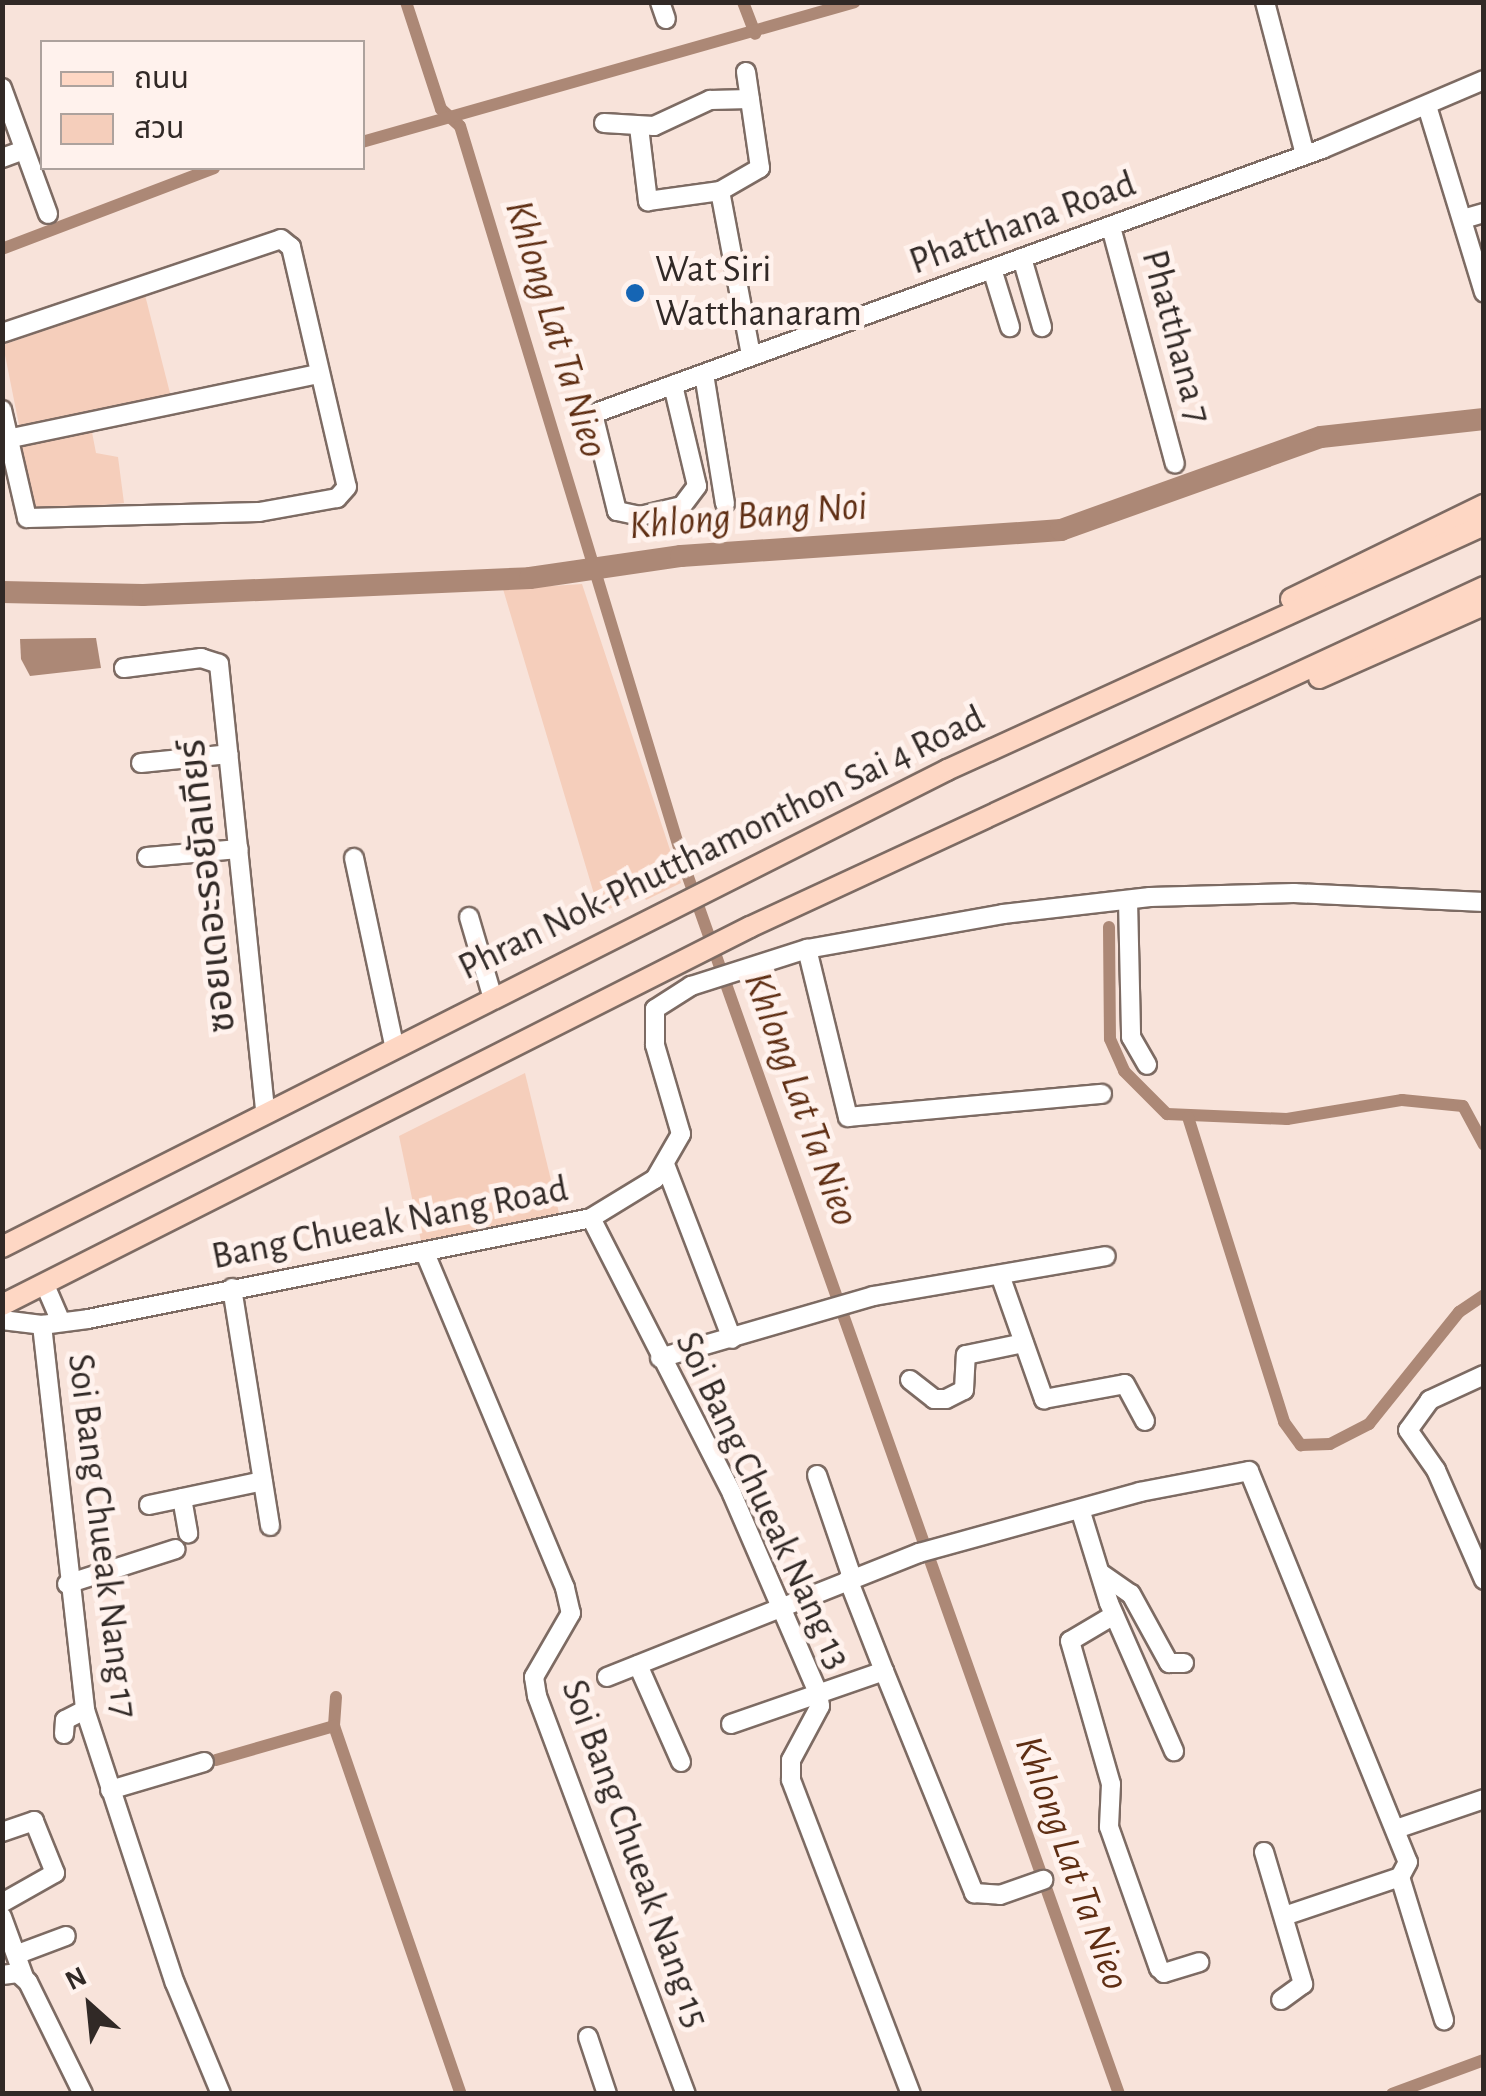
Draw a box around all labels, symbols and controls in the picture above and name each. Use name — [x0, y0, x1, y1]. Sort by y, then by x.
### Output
legend — [40, 40, 365, 170]
text: ถนน — [134, 64, 189, 94]
text: สวน — [134, 114, 184, 144]
street label: Phatthana Road — [904, 162, 1142, 286]
water label: Khlong Lat Ta Nieo — [494, 195, 618, 463]
street label: Phatthana 7 — [1130, 245, 1220, 429]
place label: Wat Siri Watthanaram — [655, 248, 862, 338]
marker: Wat Siri Watthanaram — [624, 282, 646, 304]
water label: Khlong Bang Noi — [627, 482, 869, 550]
street label: Phran Nok-Phutthamonthon Sai 4 Road — [452, 697, 992, 991]
street label: ซอยเดอะรอยัลเทียร์ — [171, 737, 247, 1035]
water label: Khlong Lat Ta Nieo — [733, 966, 869, 1232]
street label: Bang Chueak Nang Road — [208, 1167, 572, 1281]
street label: Soi Bang Chueak Nang 13 — [664, 1325, 860, 1677]
street label: Soi Bang Chueak Nang 17 — [56, 1351, 146, 1721]
street label: Soi Bang Chueak Nang 15 — [550, 1674, 718, 2034]
water label: Khlong Lat Ta Nieo — [1004, 1730, 1140, 1996]
north arrow — [40, 1956, 140, 2056]
text: N — [61, 1962, 91, 1996]

